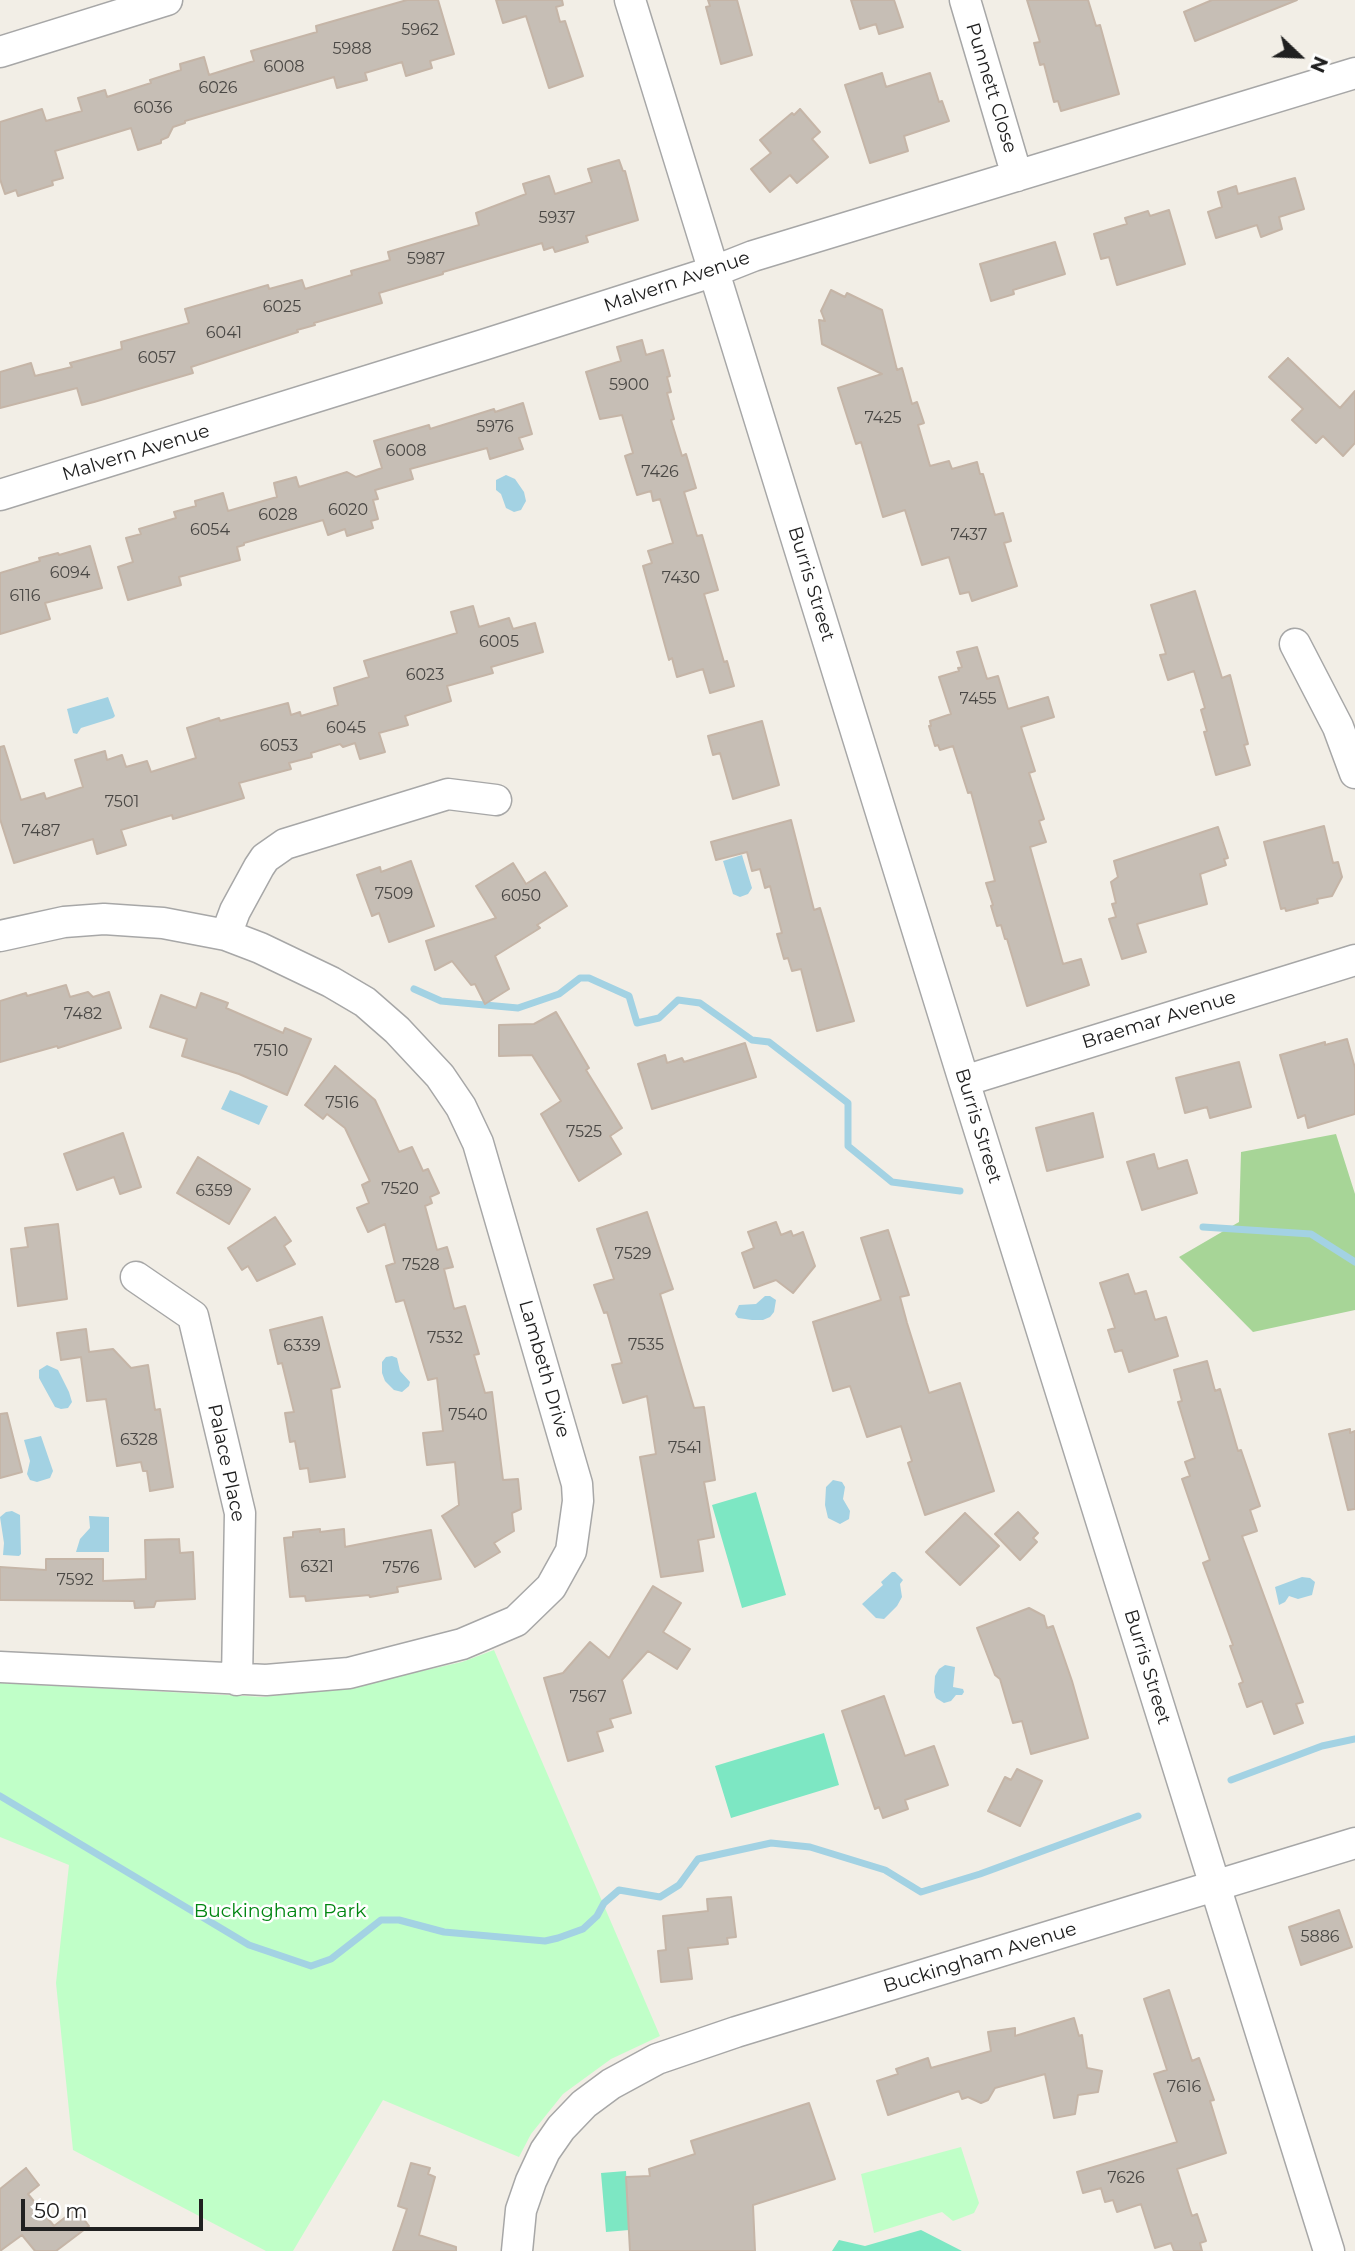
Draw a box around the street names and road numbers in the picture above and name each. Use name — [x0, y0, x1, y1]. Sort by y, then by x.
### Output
street label: Punnett Close — [960, 20, 1022, 156]
street label: Malvern Avenue — [601, 246, 753, 318]
street label: Malvern Avenue — [60, 420, 212, 486]
street label: Burris Street — [783, 524, 839, 644]
street label: Braemar Avenue — [1079, 986, 1239, 1054]
street label: Burris Street — [950, 1066, 1006, 1186]
street label: Lambeth Drive — [513, 1298, 575, 1440]
street label: Palace Place — [202, 1402, 250, 1524]
street label: Burris Street — [1119, 1607, 1175, 1727]
street label: Buckingham Avenue — [881, 1918, 1079, 1998]

